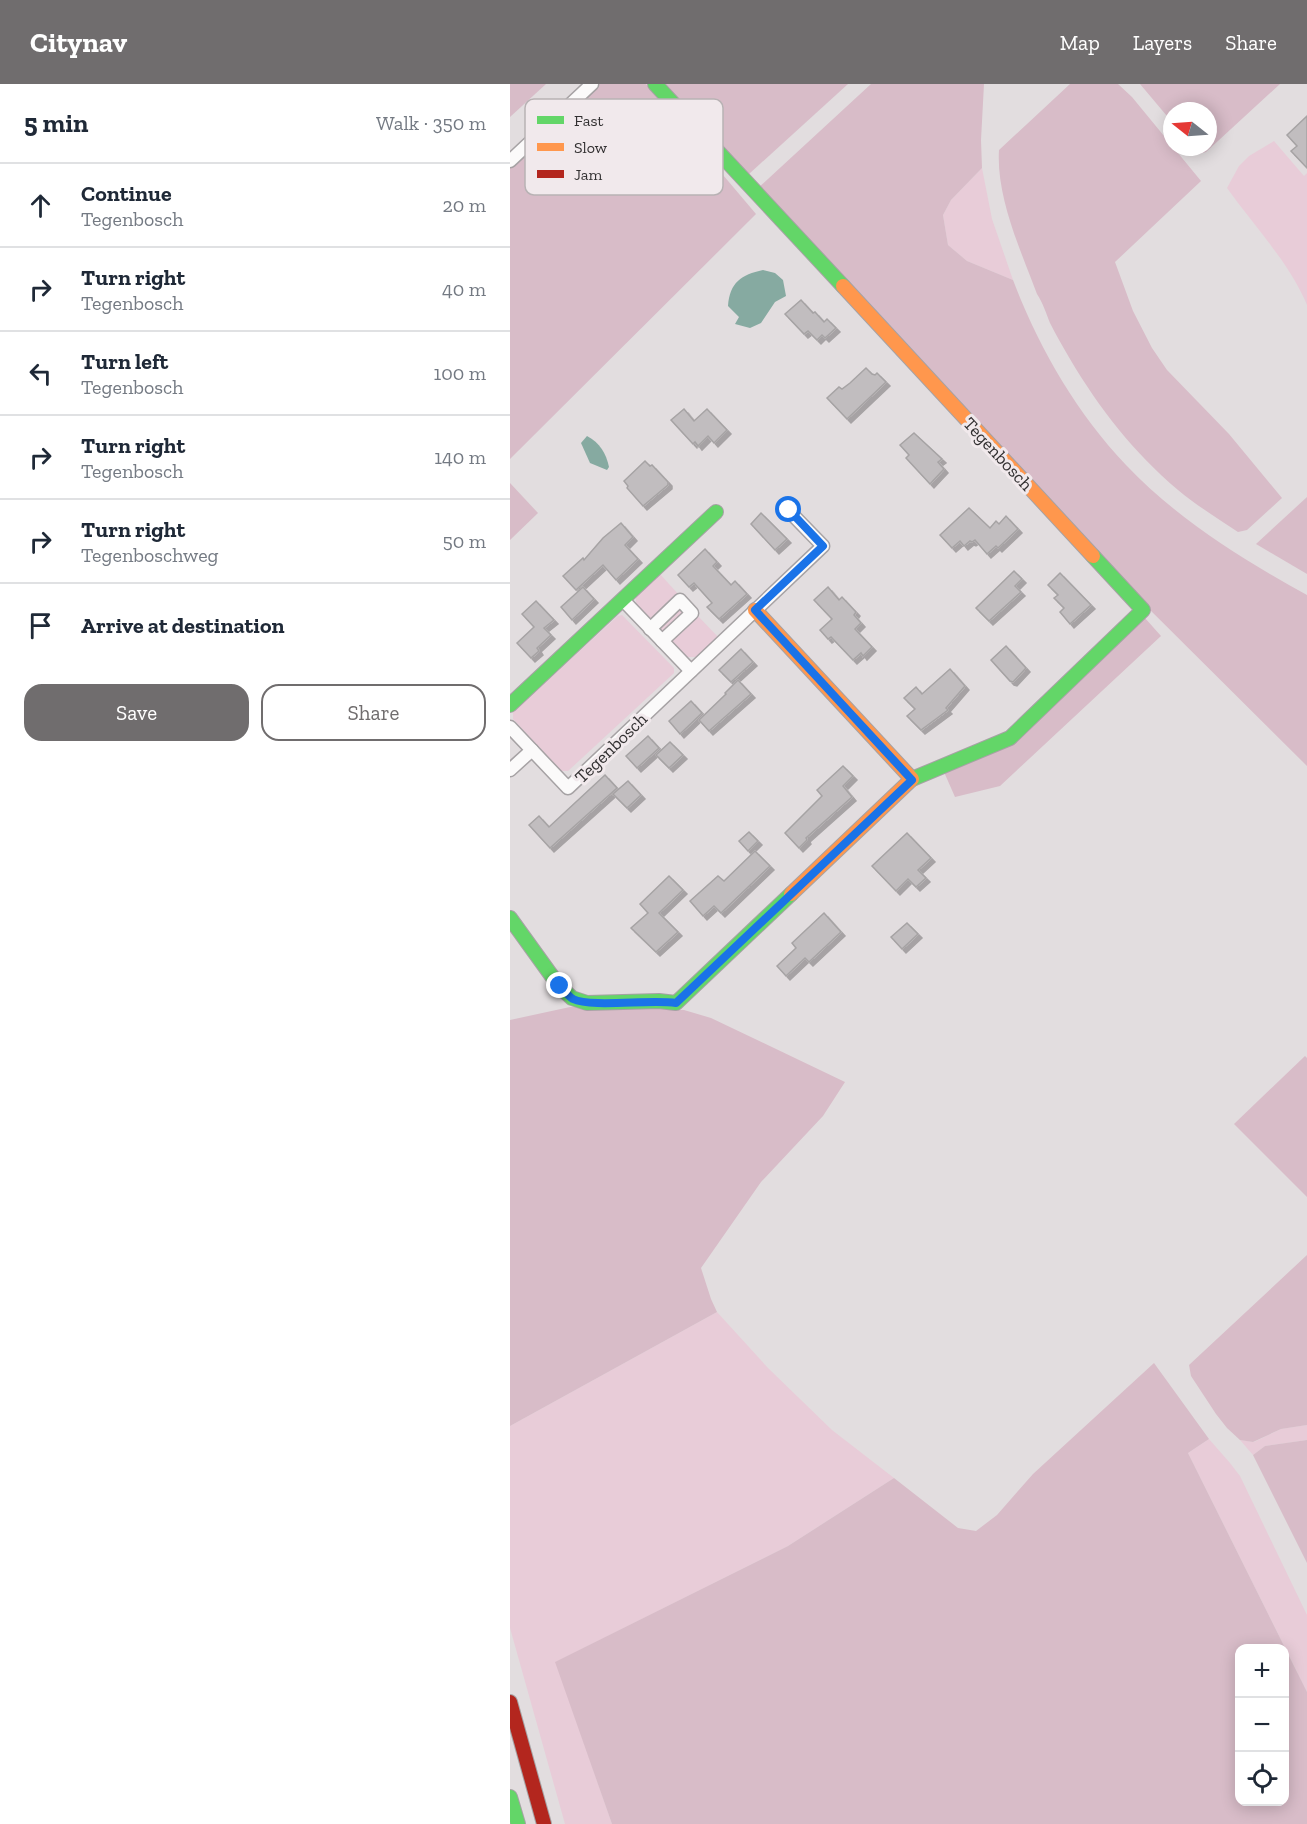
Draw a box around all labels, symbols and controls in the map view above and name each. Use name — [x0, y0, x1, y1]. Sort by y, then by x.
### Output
text: Citynav — [30, 26, 127, 59]
text: Map — [1060, 30, 1100, 55]
text: Layers — [1133, 30, 1192, 55]
text: Share — [1225, 30, 1277, 55]
legend — [525, 99, 723, 195]
north arrow — [1163, 102, 1217, 156]
text: 5 min — [24, 107, 88, 139]
text: Walk · 350 m — [376, 111, 486, 135]
text: Fast — [574, 111, 603, 130]
text: Slow — [574, 138, 608, 157]
text: Jam — [574, 165, 603, 184]
text: Continue — [81, 180, 172, 207]
icon: ahead — [24, 189, 57, 222]
text: 20 m — [442, 193, 486, 217]
text: Tegenbosch — [81, 207, 183, 231]
text: Turn right — [81, 264, 185, 291]
icon: right — [24, 273, 57, 306]
text: 40 m — [442, 277, 486, 301]
text: Tegenbosch — [81, 291, 183, 315]
text: Turn left — [81, 348, 168, 375]
icon: left — [24, 357, 57, 390]
text: 100 m — [433, 361, 486, 385]
text: Tegenbosch — [81, 375, 183, 399]
street label: Tegenbosch — [959, 413, 1037, 495]
text: Turn right — [81, 432, 185, 459]
icon: right — [24, 441, 57, 474]
text: 140 m — [434, 445, 486, 469]
text: Tegenbosch — [81, 459, 183, 483]
route start — [775, 496, 801, 522]
text: Turn right — [81, 516, 185, 543]
icon: right — [24, 525, 57, 558]
text: 50 m — [442, 529, 486, 553]
text: Tegenboschweg — [81, 543, 219, 567]
icon: arrive — [24, 609, 57, 642]
text: Arrive at destination — [81, 612, 284, 639]
button: Save — [24, 684, 249, 741]
button: Share — [261, 684, 486, 741]
street label: Tegenbosch — [570, 708, 652, 788]
route end — [546, 972, 572, 998]
map controls — [1235, 1644, 1289, 1806]
button: + — [1235, 1644, 1289, 1698]
button: − — [1235, 1698, 1289, 1752]
button: locate — [1235, 1752, 1289, 1806]

